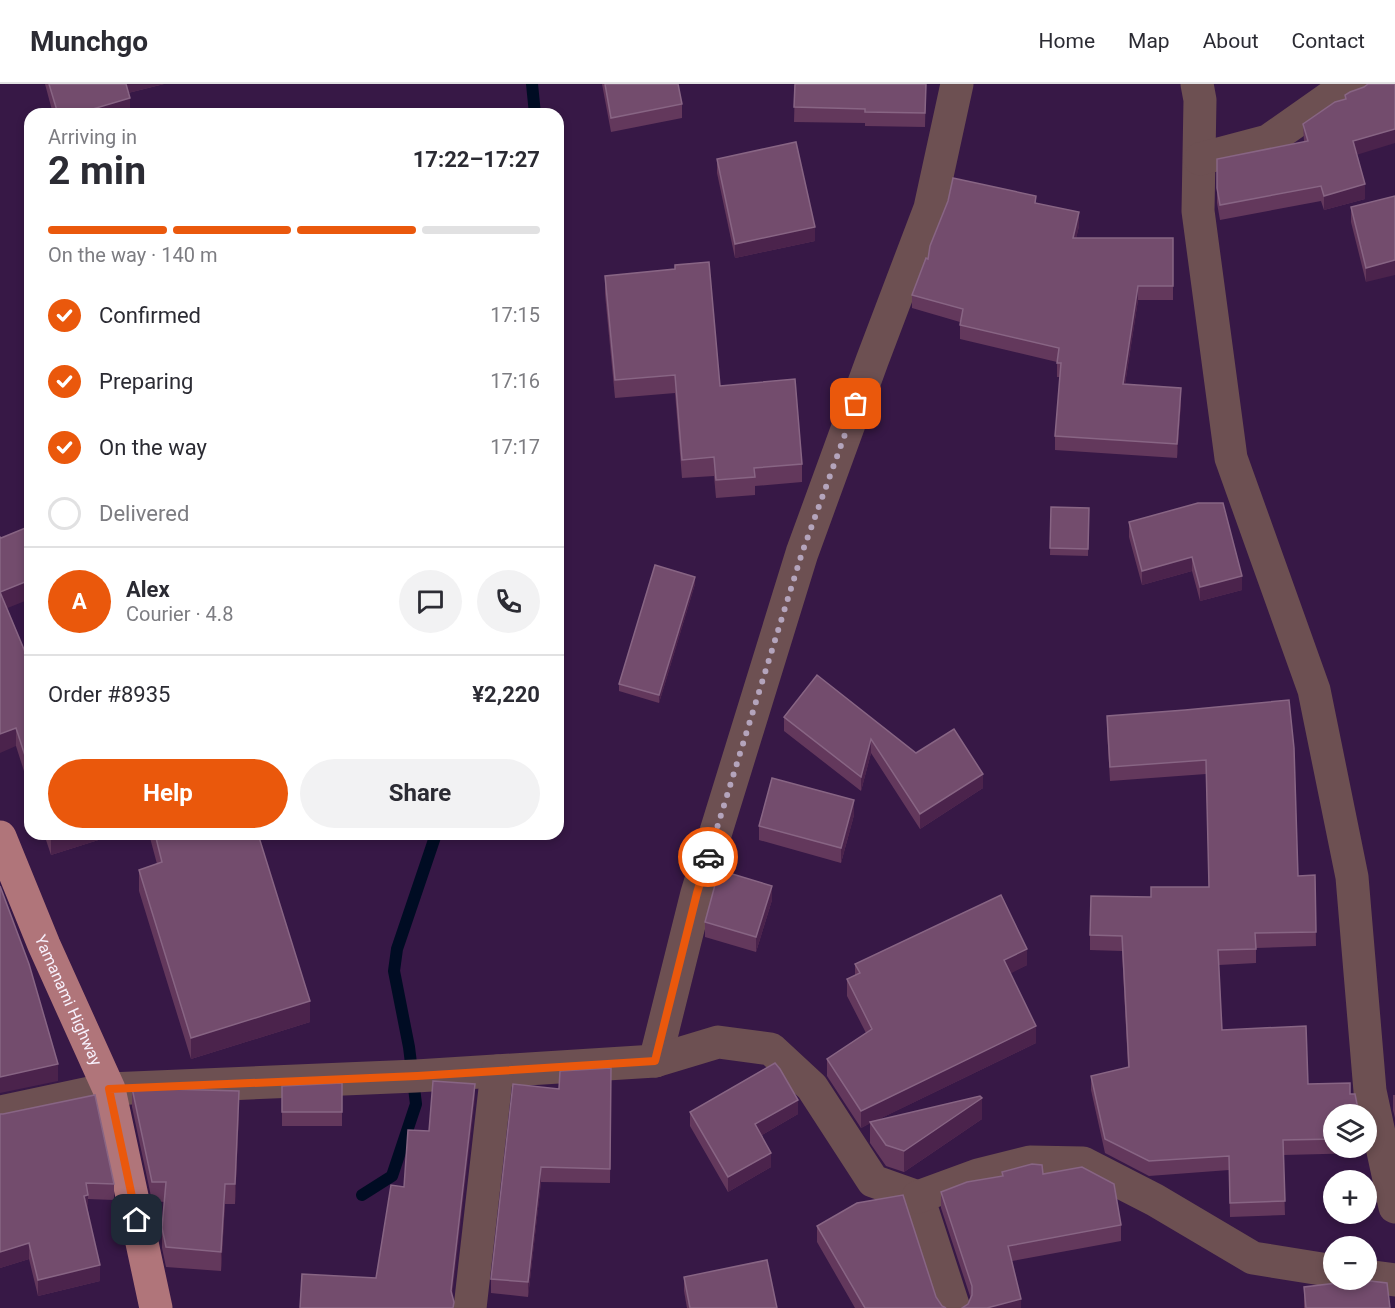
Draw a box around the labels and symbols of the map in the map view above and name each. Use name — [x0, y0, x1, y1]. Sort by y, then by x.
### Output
pin — [830, 378, 881, 429]
courier — [678, 827, 738, 887]
street label: Yamanami Highway — [31, 932, 106, 1069]
pin — [111, 1194, 162, 1245]

